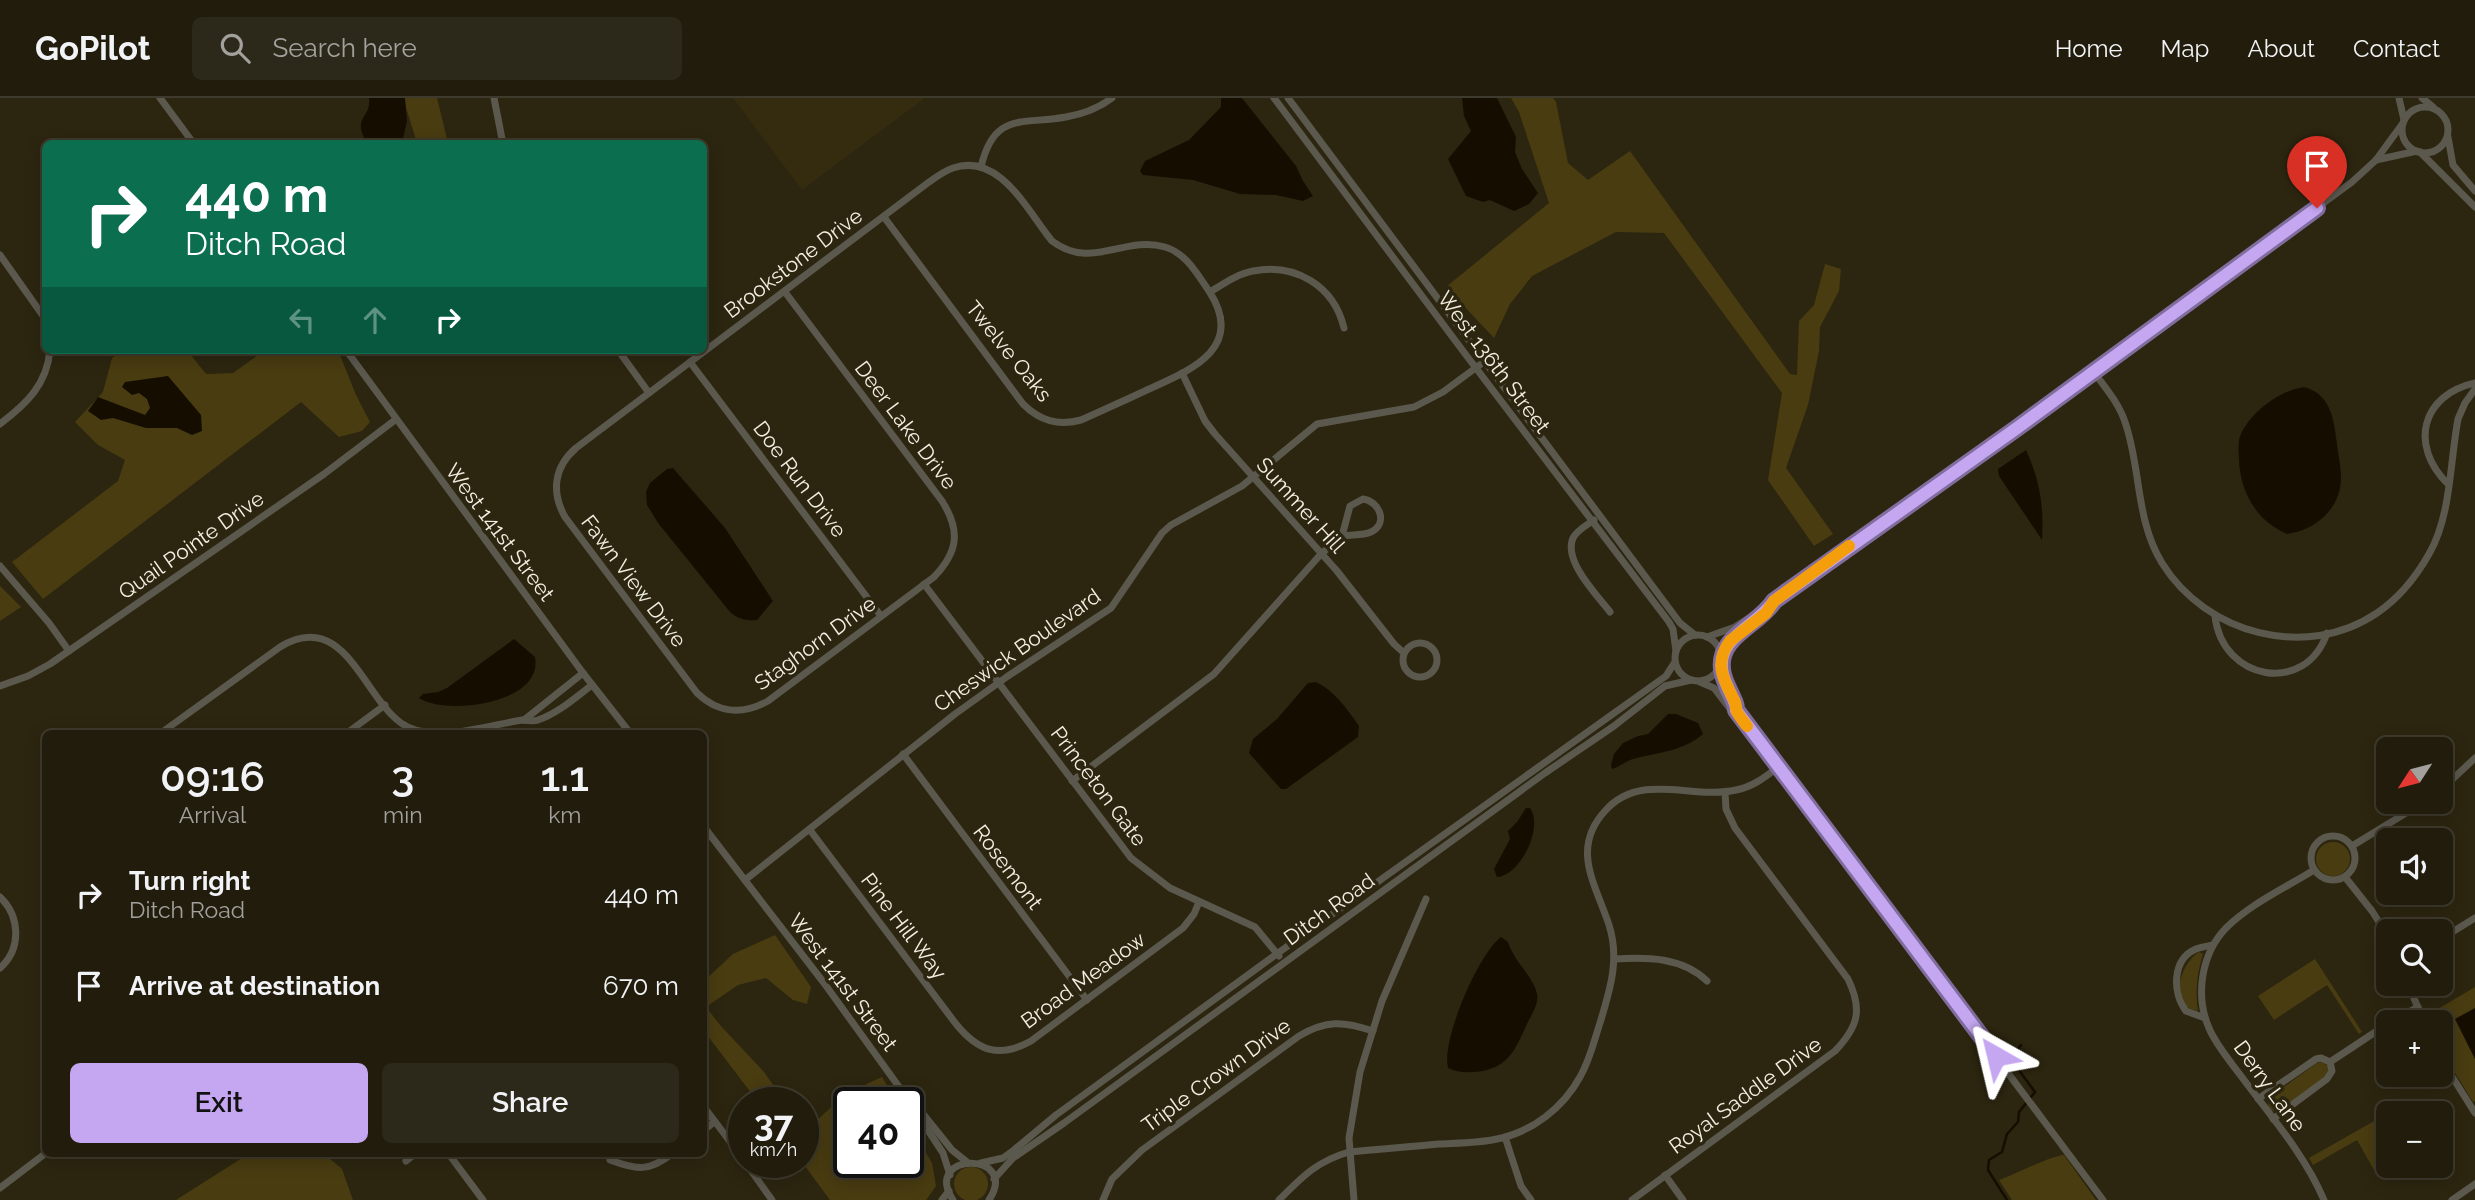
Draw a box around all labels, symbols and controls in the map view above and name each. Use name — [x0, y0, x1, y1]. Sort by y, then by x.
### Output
search box — [192, 17, 682, 80]
text: GoPilot — [35, 29, 150, 68]
icon: search — [216, 29, 254, 67]
text: Search here — [272, 33, 417, 63]
text: Home — [2055, 34, 2123, 63]
text: Map — [2161, 34, 2209, 63]
text: About — [2247, 34, 2315, 63]
text: Contact — [2353, 34, 2440, 63]
pin — [2287, 136, 2347, 208]
icon: arrive — [2298, 147, 2336, 185]
text: 440 m — [185, 166, 328, 223]
icon: right — [70, 168, 161, 259]
street label: Brookstone Drive — [719, 203, 867, 323]
text: Ditch Road — [185, 225, 346, 262]
street label: West 136th Street — [1433, 286, 1555, 438]
street label: Twelve Oaks — [961, 296, 1057, 406]
icon: left — [283, 301, 321, 339]
icon: ahead — [356, 301, 394, 339]
icon: right — [429, 301, 467, 339]
street label: Deer Lake Drive — [850, 356, 962, 494]
street label: Doe Run Drive — [748, 416, 852, 542]
street label: Summer Hill — [1252, 452, 1351, 558]
street label: West 141st Street — [440, 458, 560, 606]
street label: Quail Pointe Drive — [114, 486, 268, 604]
street label: Fawn View Drive — [576, 510, 692, 652]
street label: Cheswick Boulevard — [929, 583, 1105, 717]
street label: Staghorn Drive — [749, 591, 881, 695]
street label: Princeton Gate — [1046, 721, 1152, 851]
north arrow — [2376, 737, 2454, 814]
map controls — [2376, 737, 2453, 1178]
text: 09:16 — [160, 752, 265, 801]
text: 3 — [391, 752, 414, 801]
text: 1.1 — [541, 752, 589, 801]
text: Arrival — [179, 801, 246, 828]
text: min — [383, 801, 423, 828]
text: km — [548, 801, 581, 828]
street label: Rosemont — [968, 820, 1048, 914]
button: sound — [2376, 828, 2453, 905]
text: Turn right — [129, 866, 250, 896]
street label: Pine Hill Way — [856, 868, 952, 984]
street label: Ditch Road — [1279, 868, 1379, 950]
icon: right — [70, 876, 108, 914]
text: 440 m — [604, 880, 679, 910]
text: Ditch Road — [129, 896, 245, 923]
street label: West 141st Street — [783, 908, 903, 1056]
button: search — [2376, 919, 2453, 996]
street label: Broad Meadow — [1016, 926, 1150, 1034]
icon: arrive — [70, 967, 108, 1005]
text: Arrive at destination — [129, 971, 380, 1001]
text: 670 m — [603, 971, 679, 1001]
button: + — [2376, 1010, 2453, 1087]
street label: Triple Crown Drive — [1137, 1013, 1295, 1137]
position arrow — [1959, 1019, 2033, 1093]
street label: Royal Saddle Drive — [1664, 1031, 1826, 1159]
street label: Derry Lane — [2229, 1036, 2311, 1136]
button: Exit — [70, 1063, 368, 1143]
button: Share — [382, 1063, 679, 1143]
speed limit sign: 40 — [833, 1087, 924, 1178]
button: − — [2376, 1101, 2453, 1178]
text: 37 — [754, 1103, 793, 1144]
text: km/h — [750, 1139, 797, 1160]

